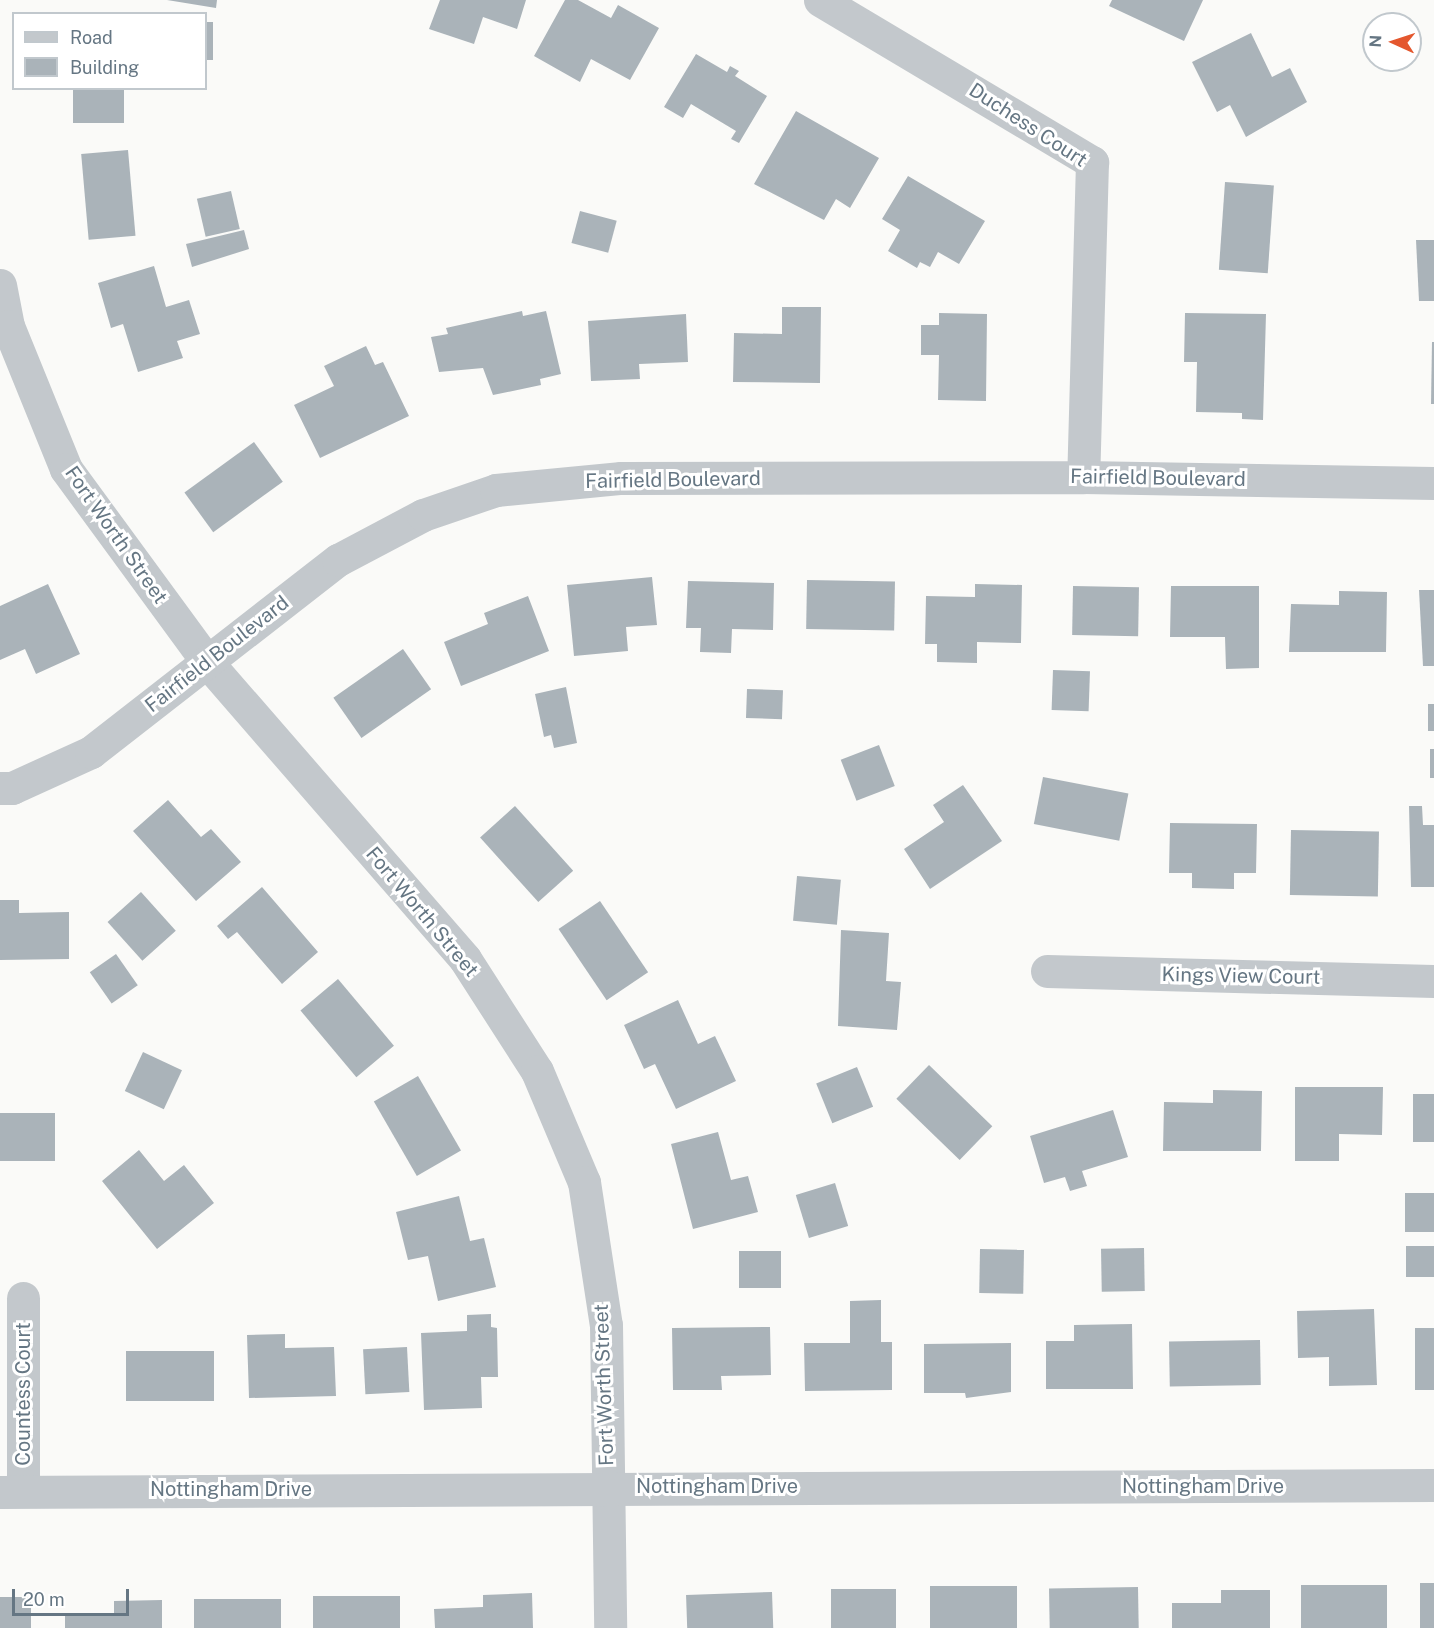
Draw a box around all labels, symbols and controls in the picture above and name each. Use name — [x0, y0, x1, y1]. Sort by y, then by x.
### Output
legend — [12, 12, 207, 90]
north arrow — [1362, 12, 1422, 72]
text: Road — [70, 27, 113, 48]
text: N — [1366, 34, 1385, 48]
text: Building — [70, 57, 139, 78]
street label: Duchess Court — [964, 78, 1092, 172]
street label: Fort Worth Street — [60, 462, 172, 608]
street label: Fairfield Boulevard — [1070, 464, 1246, 492]
street label: Fairfield Boulevard — [585, 466, 761, 494]
street label: Fairfield Boulevard — [140, 590, 294, 718]
street label: Fort Worth Street — [361, 842, 483, 982]
street label: Kings View Court — [1161, 963, 1321, 989]
street label: Fort Worth Street — [589, 1303, 619, 1467]
street label: Countess Court — [11, 1322, 35, 1466]
street label: Nottingham Drive — [636, 1474, 798, 1498]
street label: Nottingham Drive — [1122, 1474, 1284, 1498]
street label: Nottingham Drive — [150, 1477, 312, 1501]
scale bar — [15, 1577, 132, 1615]
text: 20 m — [23, 1589, 65, 1610]

